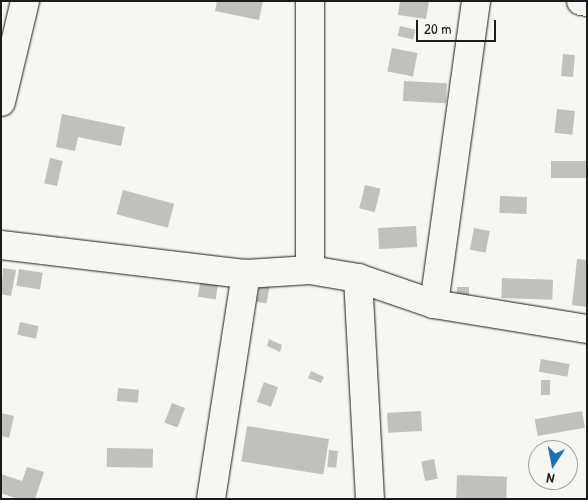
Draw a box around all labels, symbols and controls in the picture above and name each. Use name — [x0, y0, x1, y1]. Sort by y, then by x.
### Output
scale bar — [418, 10, 498, 42]
text: 20 m — [424, 18, 451, 39]
north arrow — [528, 440, 578, 490]
text: N — [545, 469, 556, 489]

